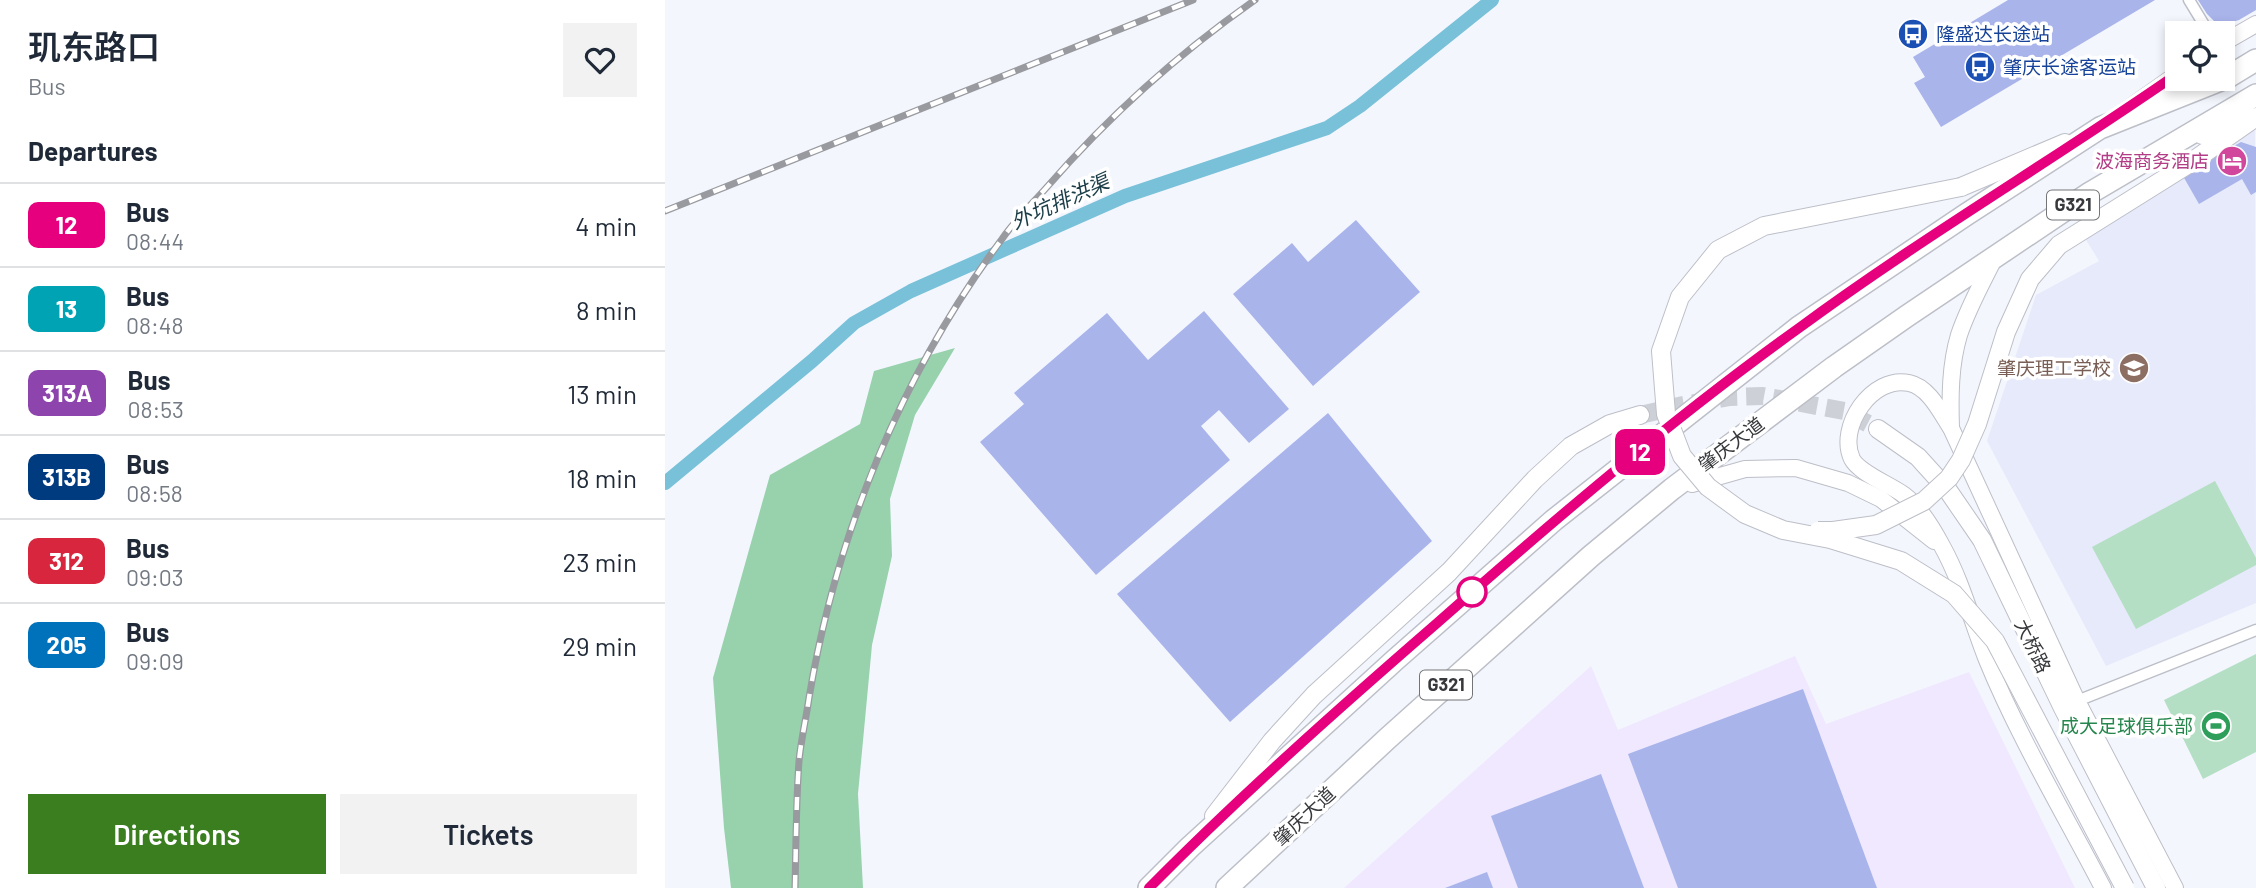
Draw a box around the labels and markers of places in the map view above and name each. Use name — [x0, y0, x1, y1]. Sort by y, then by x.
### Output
bus stop icon: 隆盛达长途站 — [1896, 17, 1930, 51]
place label: 隆盛达长途站 — [1936, 22, 2050, 45]
bus stop icon: 肇庆长途客运站 — [1963, 50, 1997, 84]
place label: 肇庆长途客运站 — [2003, 55, 2136, 78]
hotel icon: 波海商务酒店 — [2215, 144, 2249, 178]
place label: 波海商务酒店 — [2095, 149, 2209, 172]
school or university icon: 肇庆理工学校 — [2117, 351, 2151, 385]
place label: 肇庆理工学校 — [1997, 356, 2111, 379]
unlabelled marker — [1457, 577, 1487, 607]
sports icon: 成大足球俱乐部 — [2199, 709, 2233, 743]
place label: 成大足球俱乐部 — [2060, 714, 2193, 737]

